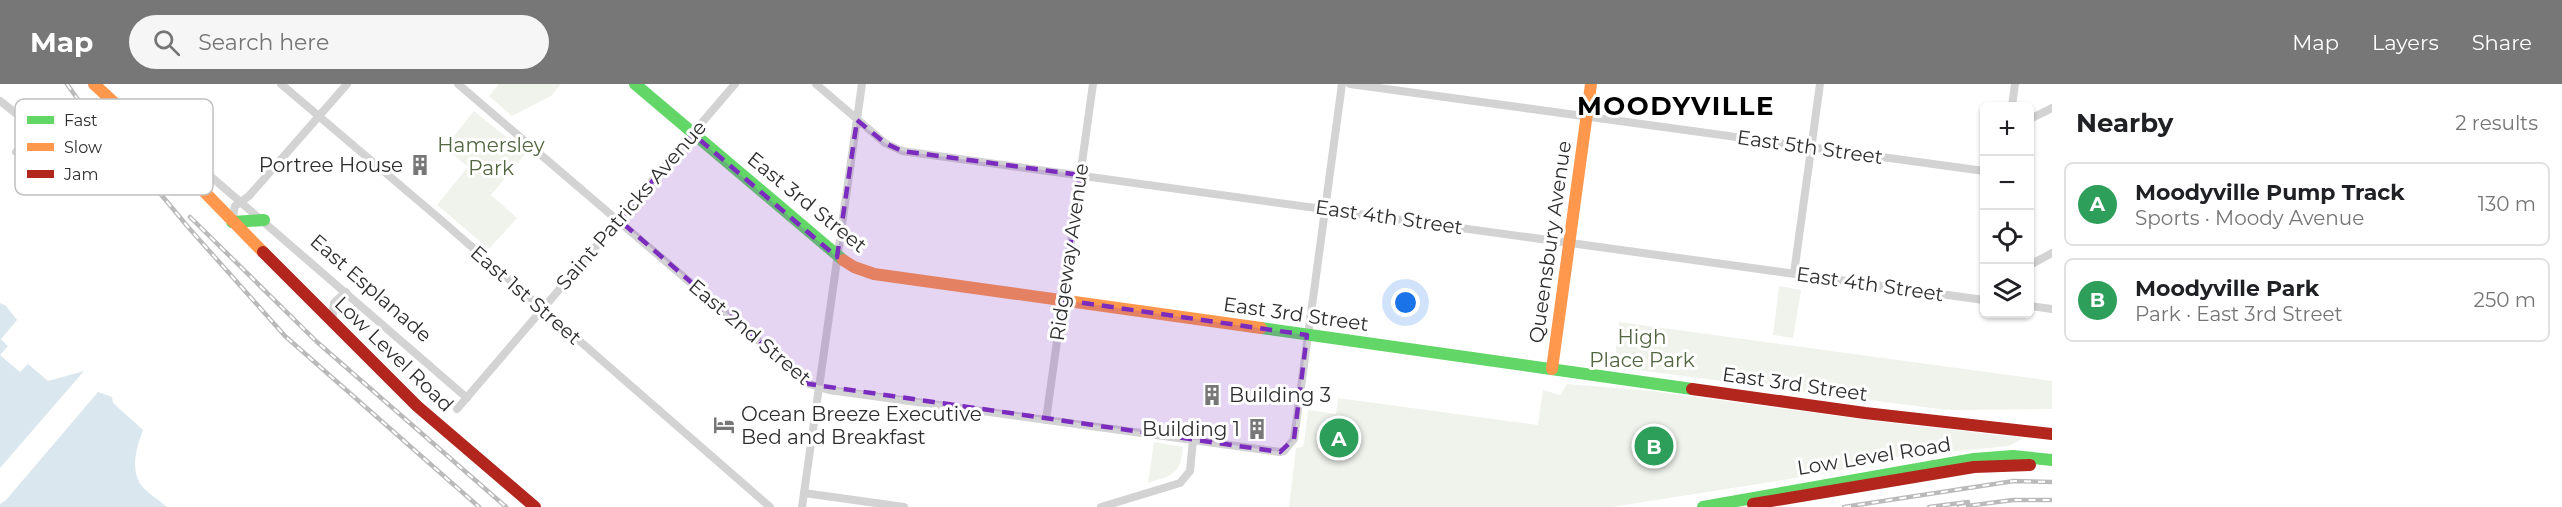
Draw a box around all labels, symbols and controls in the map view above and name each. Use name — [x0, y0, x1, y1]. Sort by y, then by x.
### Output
search box — [129, 15, 549, 69]
text: Map — [30, 25, 93, 59]
icon: search — [150, 26, 183, 59]
text: Search here — [198, 29, 329, 56]
text: Map — [2292, 30, 2339, 55]
text: Layers — [2372, 30, 2439, 55]
text: Share — [2472, 30, 2532, 55]
district label: MOODYVILLE — [1577, 90, 1775, 122]
legend — [15, 99, 213, 195]
map controls — [1980, 102, 2034, 318]
button: + — [1980, 102, 2034, 156]
text: Nearby — [2076, 107, 2173, 139]
text: Fast — [64, 111, 98, 130]
text: 2 results — [2455, 111, 2538, 135]
street label: Saint Patricks Avenue — [551, 115, 711, 295]
street label: East 5th Street — [1736, 125, 1884, 169]
park label: Hamersley Park — [437, 133, 545, 180]
text: Slow — [64, 138, 102, 157]
street label: Queensbury Avenue — [1524, 139, 1576, 345]
street label: East 3rd Street — [743, 147, 871, 257]
place label: Portree House — [259, 153, 403, 177]
building icon: Portree House — [408, 153, 432, 177]
button: − — [1980, 156, 2034, 210]
street label: Ridgeway Avenue — [1045, 162, 1093, 342]
text: Jam — [63, 165, 98, 184]
text: Moodyville Pump Track — [2135, 179, 2405, 206]
text: A — [2090, 192, 2105, 216]
text: 130 m — [2478, 192, 2536, 216]
street label: East 4th Street — [1314, 195, 1464, 239]
text: Sports · Moody Avenue — [2135, 206, 2364, 230]
button: locate — [1980, 210, 2034, 264]
street label: East Esplanade — [305, 229, 437, 347]
street label: East 1st Street — [466, 240, 586, 350]
street label: East 4th Street — [1795, 262, 1945, 306]
button: layers — [1980, 264, 2034, 318]
street label: East 2nd Street — [684, 274, 816, 390]
text: Moodyville Park — [2135, 275, 2319, 302]
your location — [1391, 288, 1420, 317]
text: B — [2090, 288, 2105, 312]
text: 250 m — [2474, 288, 2536, 312]
street label: Low Level Road — [330, 291, 458, 417]
street label: East 3rd Street — [1222, 292, 1370, 336]
text: Park · East 3rd Street — [2135, 302, 2343, 326]
park label: High Place Park — [1589, 325, 1695, 372]
street label: East 3rd Street — [1721, 362, 1869, 406]
building icon: Building 3 — [1200, 383, 1224, 407]
place label: Building 3 — [1229, 383, 1331, 407]
place label: Ocean Breeze Executive Bed and Breakfast — [741, 402, 982, 449]
hotel icon: Ocean Breeze Executive Bed and Breakfast — [712, 413, 736, 437]
pin: A — [1320, 416, 1358, 460]
place label: Building 1 — [1142, 417, 1240, 441]
building icon: Building 1 — [1245, 417, 1269, 441]
pin: B — [1634, 424, 1674, 469]
street label: Low Level Road — [1795, 432, 1953, 480]

